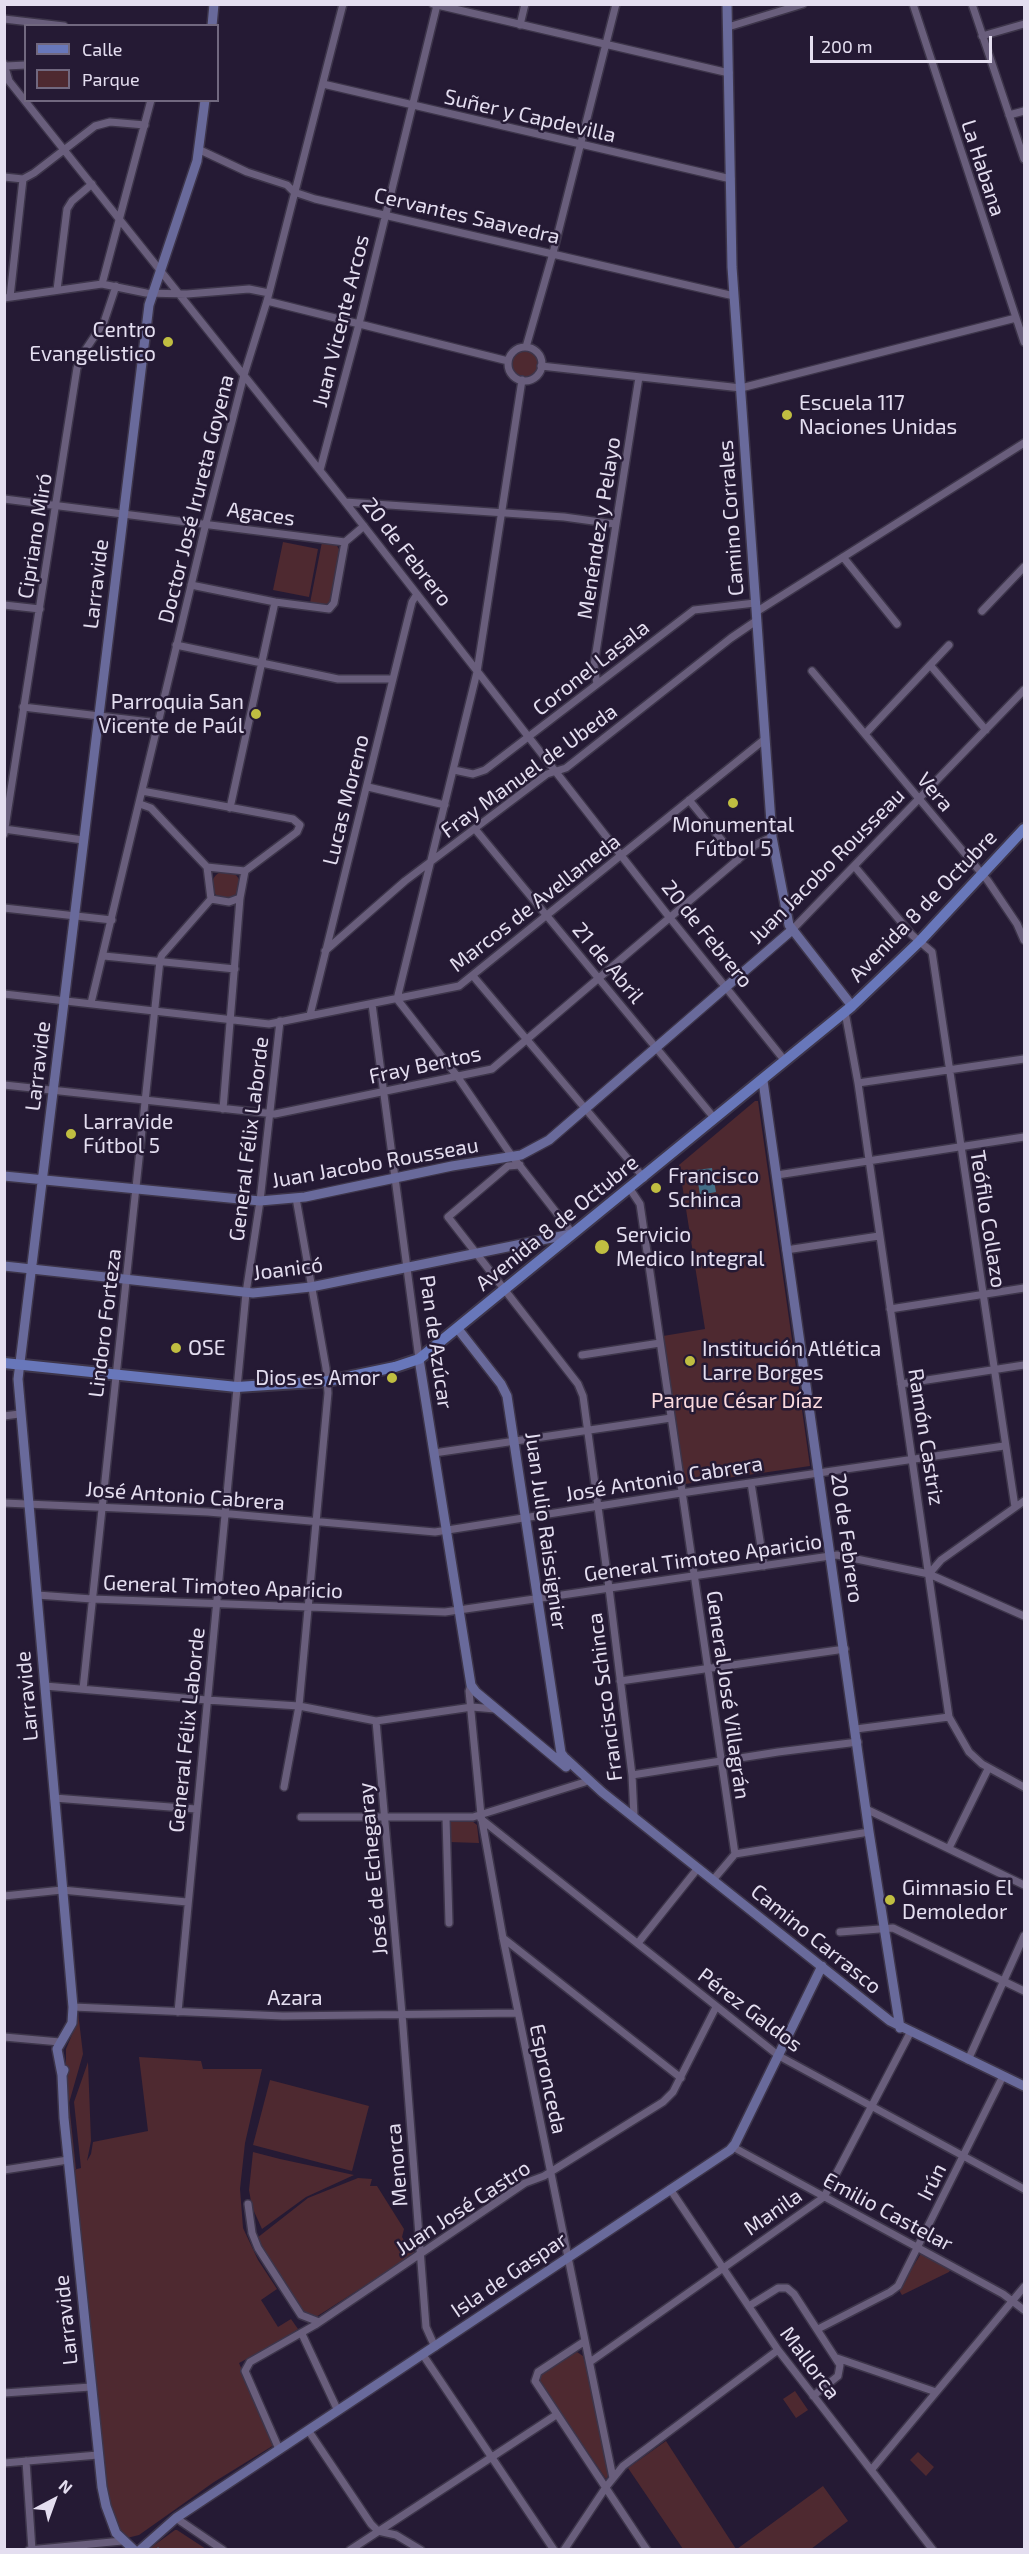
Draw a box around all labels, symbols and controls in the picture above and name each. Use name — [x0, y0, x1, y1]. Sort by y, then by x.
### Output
legend — [24, 24, 219, 102]
scale bar — [813, 24, 994, 62]
text: 200 m — [821, 35, 873, 57]
text: Calle — [82, 38, 123, 60]
text: Parque — [82, 68, 140, 90]
street label: Suñer y Capdevilla — [442, 84, 618, 148]
street label: La Habana — [956, 117, 1010, 219]
street label: Cervantes Saavedra — [372, 182, 562, 250]
street label: Juan Vicente Arcos — [307, 232, 375, 410]
place label: Centro Evangelistico — [29, 317, 156, 367]
marker: Centro Evangelistico — [161, 335, 175, 349]
street label: Doctor José Irureta Goyena — [153, 372, 239, 626]
place label: Escuela 117 Naciones Unidas — [799, 390, 957, 440]
marker: Escuela 117 Naciones Unidas — [780, 408, 794, 422]
street label: Menéndez y Pelayo — [572, 435, 626, 621]
street label: Camino Corrales — [713, 439, 749, 597]
street label: Cipriano Miró — [13, 471, 57, 601]
street label: 20 de Febrero — [357, 493, 457, 611]
street label: Agaces — [225, 497, 297, 531]
street label: Larravide — [78, 538, 114, 630]
street label: Coronel Lasala — [528, 615, 654, 721]
place label: Parroquia San Vicente de Paúl — [98, 689, 244, 739]
street label: Fray Manuel de Ubeda — [436, 699, 622, 843]
marker: Parroquia San Vicente de Paúl — [249, 707, 263, 721]
street label: Lucas Moreno — [318, 732, 374, 868]
street label: Vera — [911, 767, 959, 817]
street label: Juan Jacobo Rousseau — [744, 783, 910, 949]
marker: Monumental Fútbol 5 — [726, 796, 740, 810]
place label: Monumental Fútbol 5 — [672, 812, 794, 862]
street label: Avenida 8 de Octubre — [844, 825, 1002, 987]
street label: Marcos de Avellaneda — [445, 829, 625, 977]
street label: 20 de Febrero — [656, 875, 758, 993]
street label: 21 de Abril — [567, 917, 649, 1009]
street label: Larravide — [20, 1020, 56, 1112]
street label: General Félix Laborde — [224, 1035, 274, 1243]
street label: Fray Bentos — [367, 1041, 483, 1089]
place label: Larravide Fútbol 5 — [83, 1109, 173, 1159]
marker: Larravide Fútbol 5 — [64, 1127, 78, 1141]
street label: Juan Jacobo Rousseau — [270, 1132, 480, 1194]
street label: Teófilo Collazo — [965, 1148, 1011, 1290]
street label: Avenida 8 de Octubre — [471, 1150, 643, 1296]
place label: Francisco Schinca — [668, 1163, 759, 1213]
marker: Francisco Schinca — [649, 1181, 663, 1195]
place label: Servicio Medico Integral — [616, 1222, 765, 1272]
marker: Servicio Medico Integral — [593, 1238, 611, 1256]
street label: Lindoro Forteza — [83, 1247, 127, 1399]
street label: Joanicó — [252, 1252, 324, 1286]
street label: Pan de Azúcar — [414, 1274, 458, 1410]
place label: OSE — [188, 1335, 226, 1361]
place label: Institución Atlética Larre Borges — [702, 1336, 881, 1386]
marker: OSE — [169, 1341, 183, 1355]
marker: Institución Atlética Larre Borges — [683, 1354, 697, 1368]
place label: Dios es Amor — [255, 1365, 380, 1391]
street label: Ramón Castriz — [903, 1367, 949, 1507]
marker: Dios es Amor — [385, 1371, 399, 1385]
park label: Parque César Díaz — [651, 1388, 823, 1414]
street label: Juan Julio Raissignier — [520, 1430, 572, 1632]
street label: José Antonio Cabrera — [563, 1451, 765, 1507]
street label: 20 de Febrero — [825, 1471, 869, 1605]
street label: José Antonio Cabrera — [84, 1476, 286, 1516]
street label: General Timoteo Aparicio — [582, 1529, 824, 1587]
street label: General Timoteo Aparicio — [103, 1570, 343, 1604]
street label: General José Villagrán — [701, 1589, 755, 1801]
street label: Francisco Schinca — [582, 1611, 628, 1783]
street label: General Félix Laborde — [164, 1626, 210, 1834]
street label: Larravide — [11, 1650, 43, 1742]
street label: José de Echegaray — [353, 1782, 393, 1956]
place label: Gimnasio El Demoledor — [902, 1875, 1013, 1925]
street label: Camino Carrasco — [746, 1879, 886, 1999]
marker: Gimnasio El Demoledor — [883, 1893, 897, 1907]
street label: Pérez Galdos — [693, 1963, 807, 2057]
street label: Azara — [267, 1985, 323, 2011]
street label: Espronceda — [524, 2022, 572, 2136]
street label: Menorca — [381, 2122, 413, 2208]
street label: Juan José Castro — [391, 2155, 535, 2261]
street label: Irún — [912, 2159, 952, 2205]
street label: Emilio Castelar — [819, 2167, 957, 2257]
street label: Manila — [739, 2183, 807, 2241]
street label: Isla de Gaspar — [446, 2227, 572, 2323]
street label: Larravide — [49, 2274, 83, 2366]
street label: Mallorca — [775, 2322, 845, 2404]
north arrow — [24, 2470, 84, 2530]
text: N — [56, 2475, 77, 2497]

